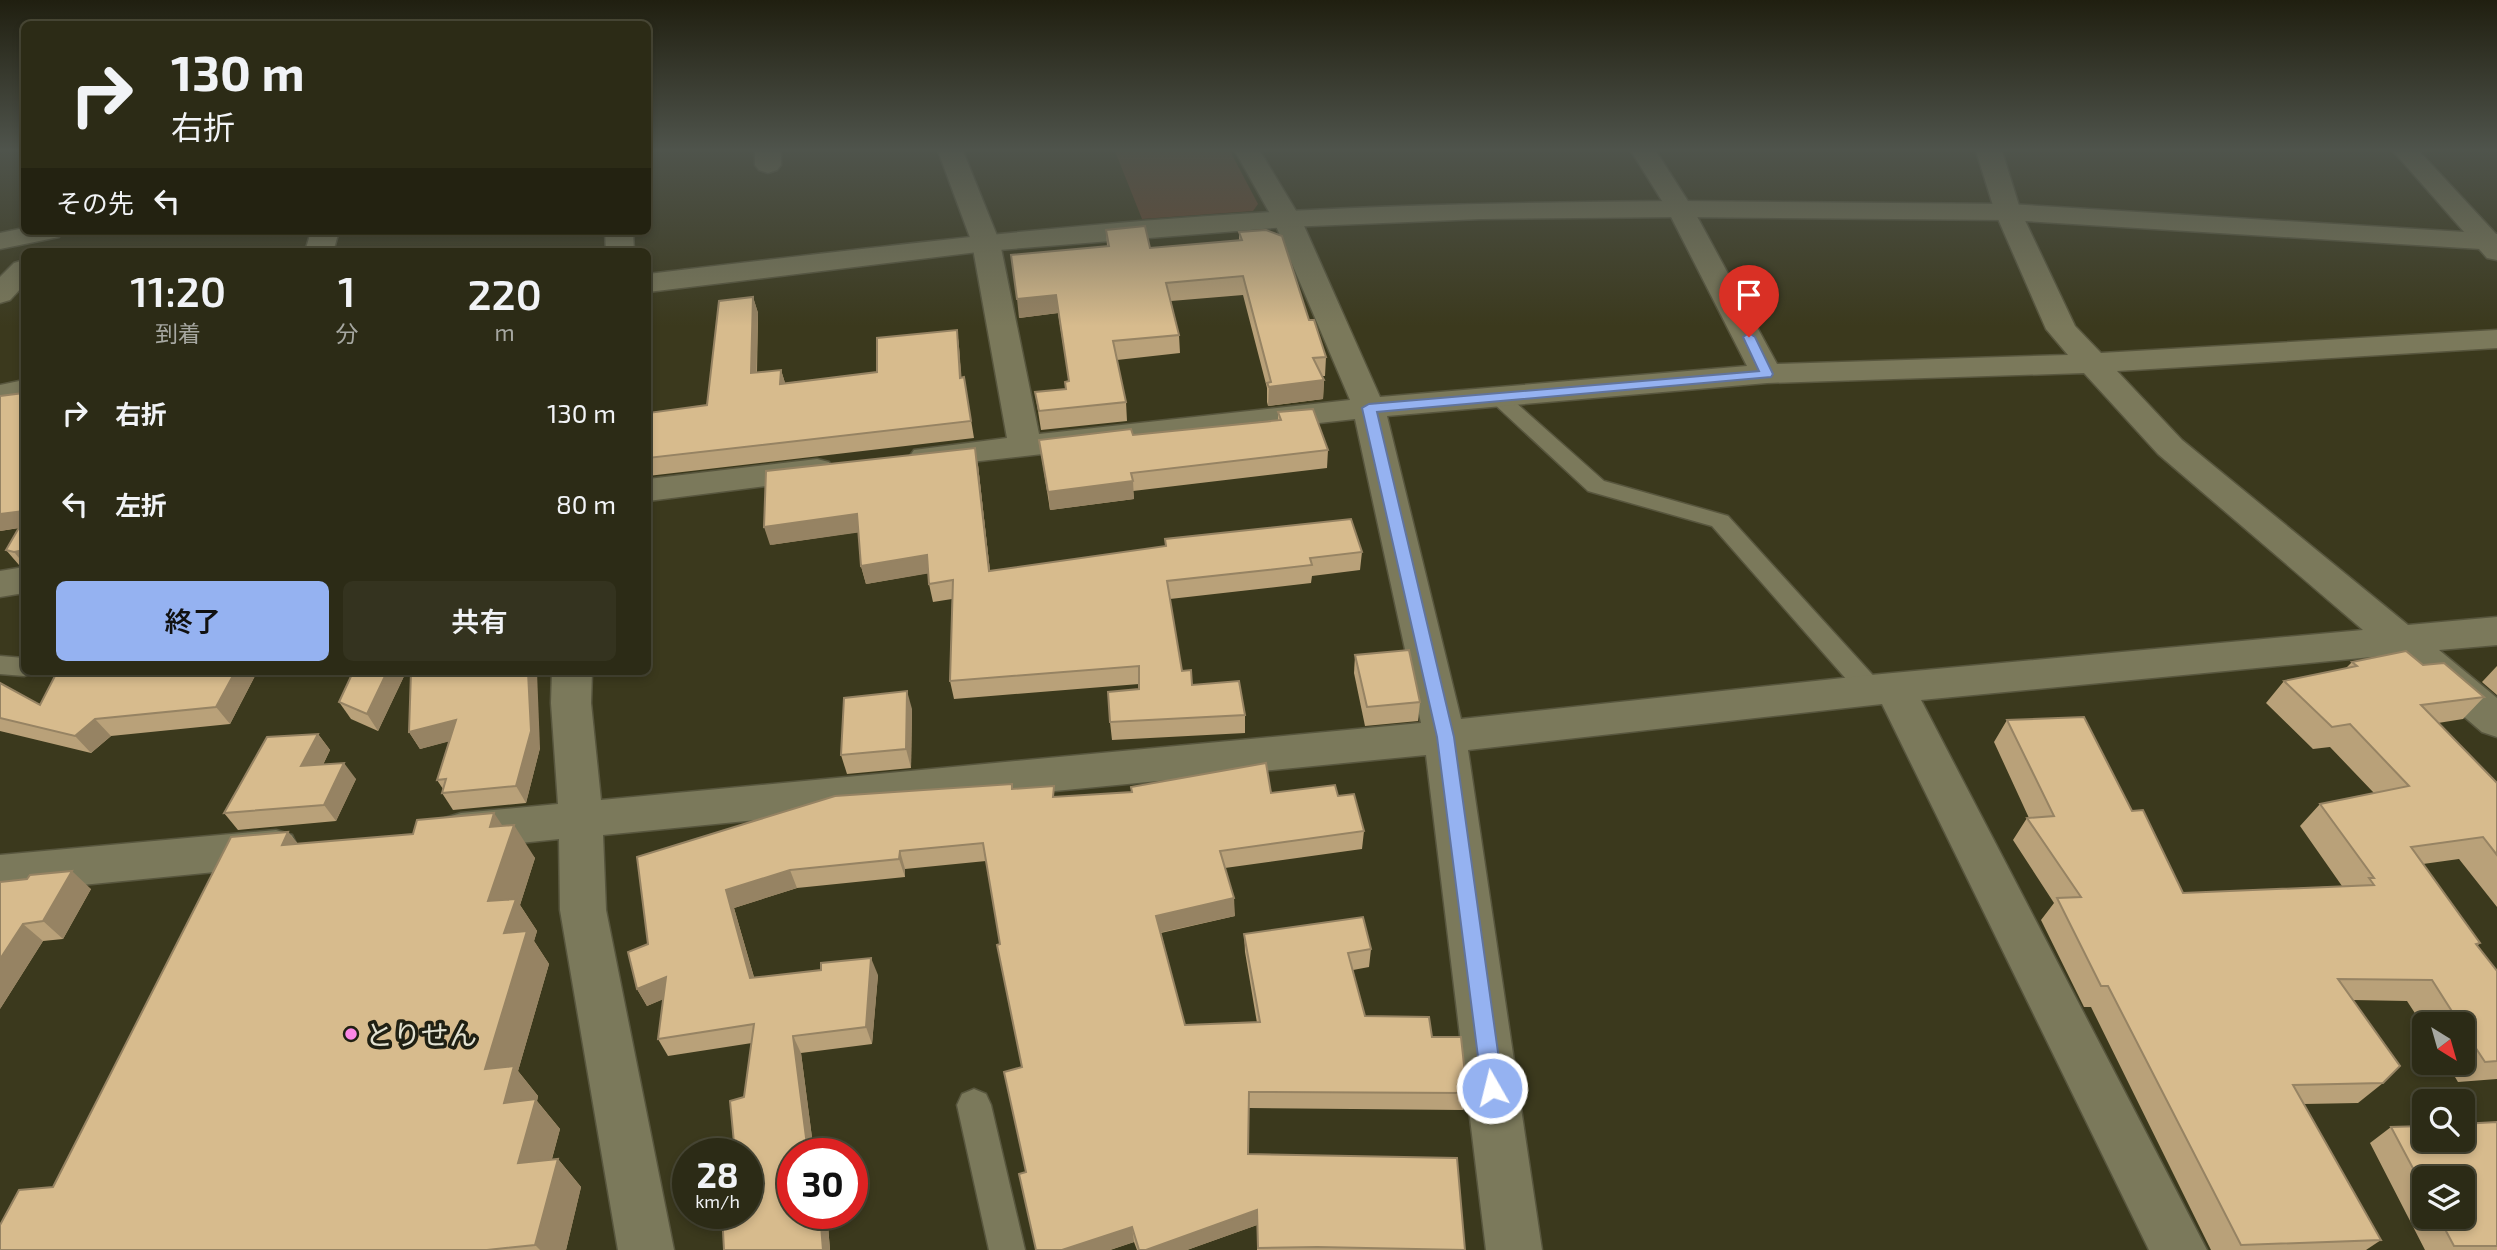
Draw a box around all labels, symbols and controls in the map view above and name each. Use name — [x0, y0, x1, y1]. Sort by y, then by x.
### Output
text: 130 m — [171, 42, 305, 101]
icon: right — [56, 49, 147, 140]
text: 右折 — [171, 107, 235, 145]
icon: left — [148, 182, 186, 220]
text: その先 — [56, 187, 134, 218]
text: 11:20 — [130, 265, 226, 315]
text: 1 — [338, 265, 356, 315]
pin — [1719, 265, 1779, 337]
text: 220 — [468, 268, 542, 318]
icon: arrive — [1730, 276, 1768, 314]
text: m — [495, 318, 515, 346]
text: 到着 — [155, 319, 201, 347]
text: 分 — [335, 319, 358, 347]
icon: right — [56, 394, 94, 432]
text: 130 m — [547, 397, 616, 428]
text: 右折 — [115, 398, 167, 429]
icon: left — [56, 485, 94, 523]
text: 80 m — [556, 488, 616, 519]
text: 左折 — [115, 489, 167, 520]
button: 終了 — [56, 581, 329, 661]
button: 共有 — [343, 581, 616, 661]
north arrow — [2412, 1012, 2474, 1074]
map controls — [2412, 1012, 2475, 1229]
place label: とりせん — [365, 1017, 477, 1051]
marker: とりせん — [343, 1026, 359, 1042]
position arrow — [1455, 1051, 1529, 1125]
button: search — [2412, 1089, 2475, 1152]
speed limit sign: 30 — [777, 1138, 868, 1229]
text: 28 — [696, 1153, 739, 1195]
button: layers — [2412, 1166, 2475, 1229]
text: km/h — [695, 1190, 740, 1212]

